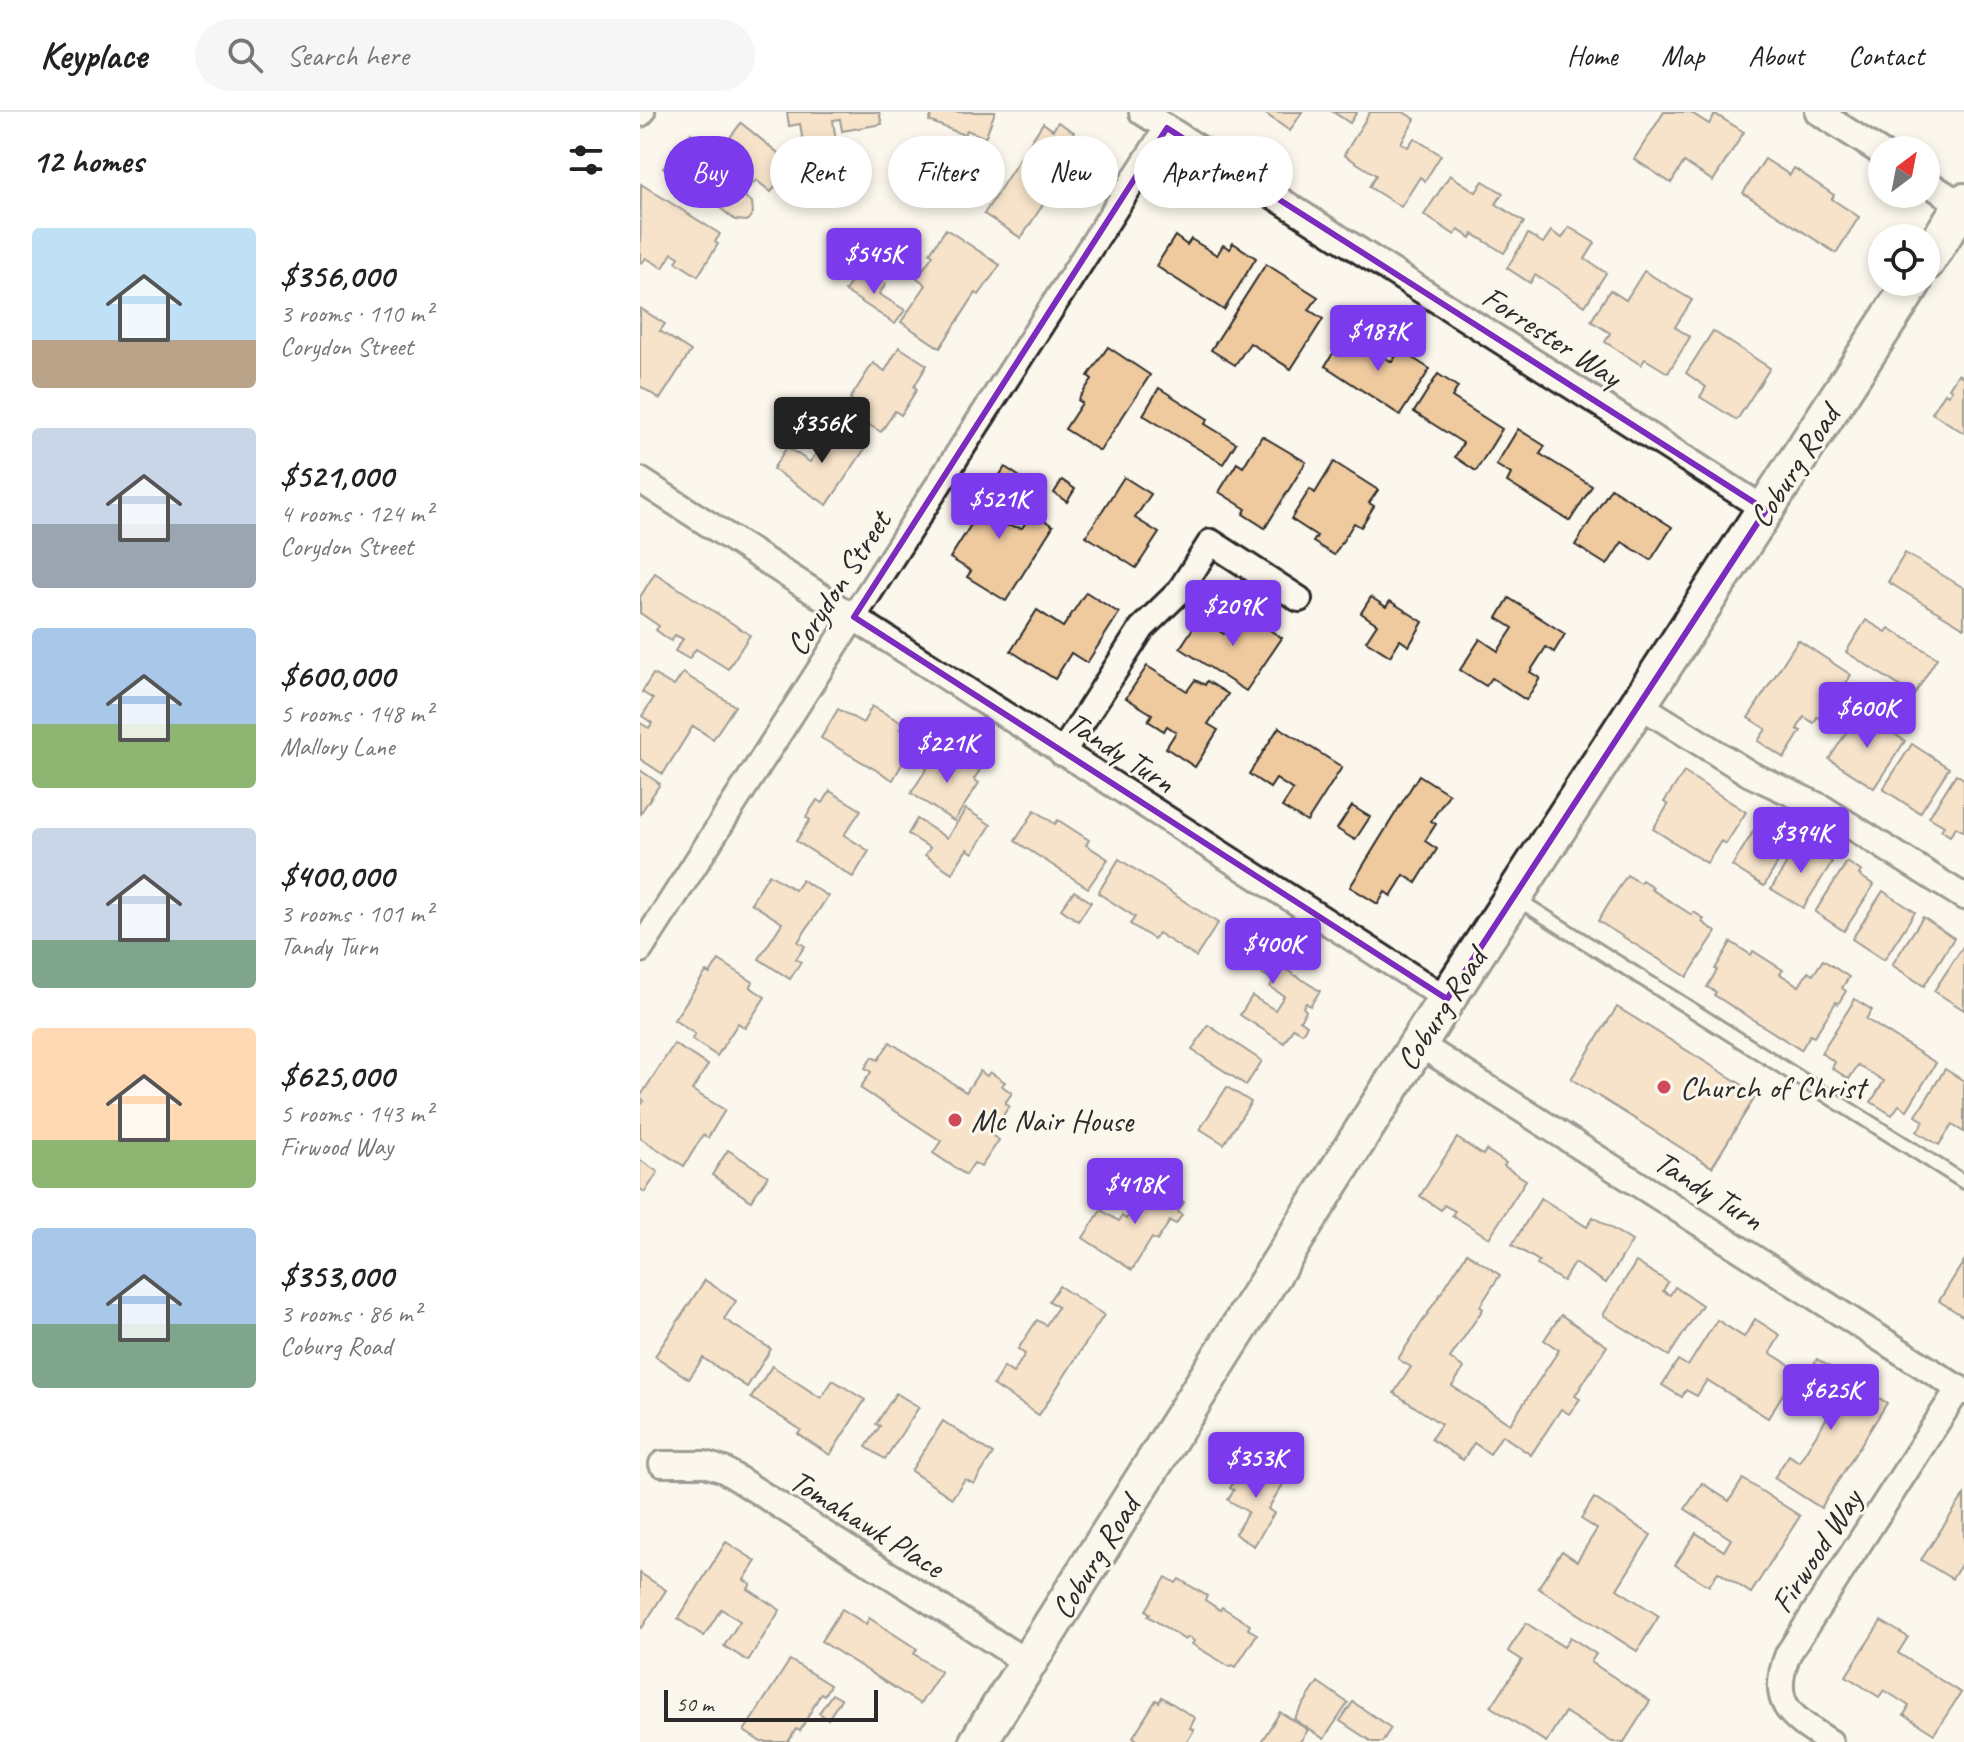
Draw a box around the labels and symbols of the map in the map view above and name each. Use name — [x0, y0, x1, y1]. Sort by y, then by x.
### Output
north arrow — [1868, 136, 1940, 208]
pin: $545K — [818, 228, 930, 296]
street label: Forrester Way — [1474, 276, 1632, 398]
pin: $187K — [1322, 305, 1434, 373]
street label: Coburg Road — [1740, 394, 1851, 535]
pin: $356K — [766, 397, 878, 465]
pin: $521K — [943, 473, 1055, 541]
street label: Corydon Street — [777, 501, 902, 663]
pin: $209K — [1177, 580, 1289, 648]
pin: $600K — [1811, 682, 1923, 750]
street label: Tandy Turn — [1059, 702, 1183, 803]
pin: $221K — [891, 717, 1003, 785]
pin: $394K — [1745, 807, 1857, 875]
pin: $400K — [1217, 918, 1329, 986]
street label: Coburg Road — [1387, 937, 1498, 1078]
place label: Church of Christ — [1680, 1067, 1869, 1108]
marker: Church of Christ — [1655, 1078, 1673, 1096]
place label: Mc Nair House — [971, 1100, 1136, 1141]
marker: Mc Nair House — [946, 1111, 964, 1129]
street label: Tandy Turn — [1647, 1141, 1771, 1240]
pin: $418K — [1079, 1158, 1191, 1226]
pin: $625K — [1775, 1364, 1887, 1432]
pin: $353K — [1200, 1432, 1312, 1500]
street label: Tomahawk Place — [782, 1460, 954, 1588]
street label: Firwood Way — [1761, 1479, 1873, 1621]
street label: Coburg Road — [1042, 1484, 1152, 1626]
scale bar — [664, 1686, 878, 1722]

